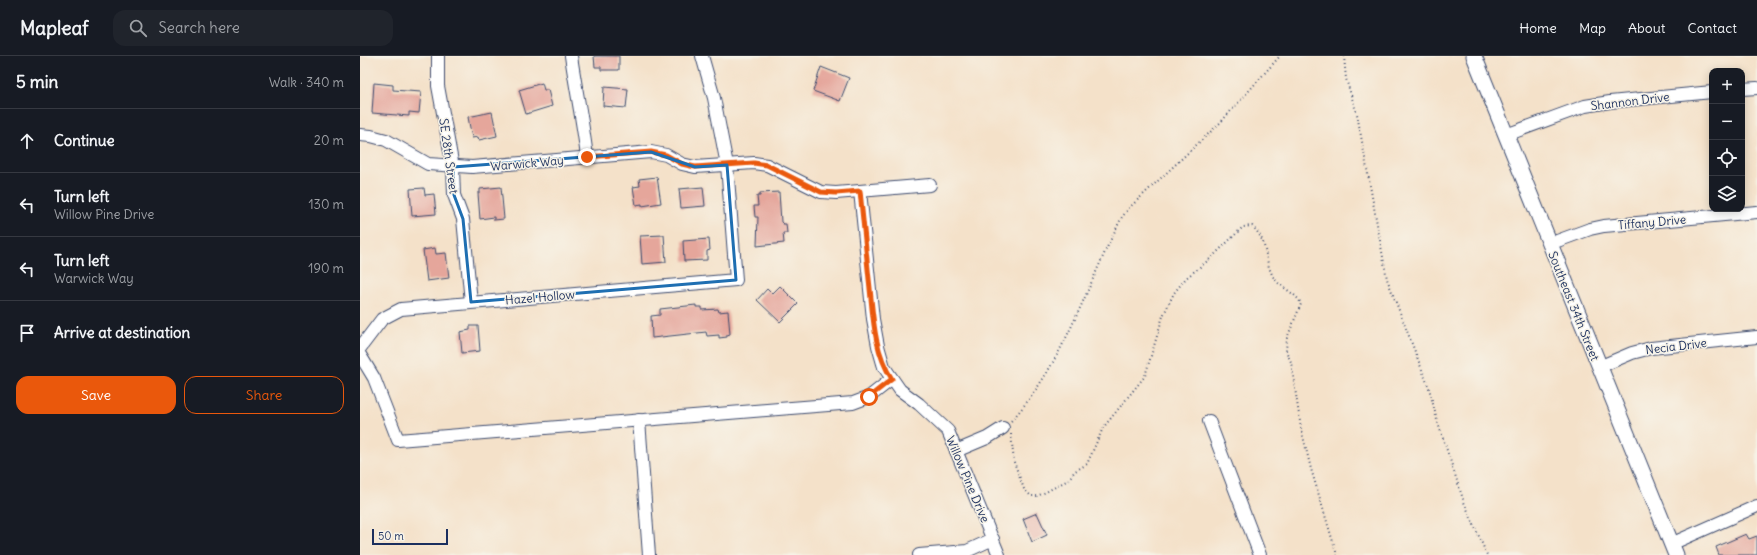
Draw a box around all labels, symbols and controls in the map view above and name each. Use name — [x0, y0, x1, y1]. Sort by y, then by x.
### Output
search box — [113, 10, 393, 46]
text: Mapleaf — [20, 16, 89, 40]
icon: search — [127, 17, 149, 39]
text: Search here — [159, 18, 240, 37]
text: Home — [1519, 19, 1557, 37]
text: Map — [1579, 19, 1606, 37]
text: About — [1628, 19, 1666, 37]
text: Contact — [1688, 19, 1737, 37]
map controls — [1709, 68, 1745, 212]
button: + — [1709, 68, 1745, 104]
text: 5 min — [16, 71, 58, 93]
text: Walk · 340 m — [269, 74, 344, 91]
street label: Shannon Drive — [1590, 89, 1670, 113]
button: − — [1709, 104, 1745, 140]
street label: SE 28th Street — [436, 117, 462, 195]
icon: ahead — [16, 130, 38, 152]
text: Continue — [54, 131, 115, 150]
text: 20 m — [314, 132, 344, 149]
button: locate — [1709, 140, 1745, 176]
route end — [578, 148, 596, 166]
street label: Warwick Way — [490, 152, 564, 174]
button: layers — [1709, 176, 1745, 212]
text: Turn left — [54, 187, 109, 206]
icon: left — [16, 194, 38, 216]
text: 130 m — [308, 196, 344, 213]
text: Willow Pine Drive — [54, 206, 154, 223]
street label: Tiffany Drive — [1617, 212, 1687, 232]
street label: Southeast 34th Street — [1545, 249, 1603, 363]
text: Turn left — [54, 251, 109, 270]
icon: left — [16, 258, 38, 280]
text: 190 m — [308, 260, 344, 277]
text: Warwick Way — [54, 270, 134, 287]
street label: Hazel Hollow — [505, 286, 576, 308]
icon: arrive — [16, 322, 38, 344]
text: Arrive at destination — [54, 323, 190, 342]
street label: Necia Drive — [1645, 335, 1707, 357]
button: Save — [16, 376, 176, 414]
button: Share — [184, 376, 344, 414]
route start — [860, 388, 878, 406]
street label: Willow Pine Drive — [943, 433, 993, 525]
scale bar — [372, 527, 448, 546]
text: 50 m — [378, 529, 404, 543]

